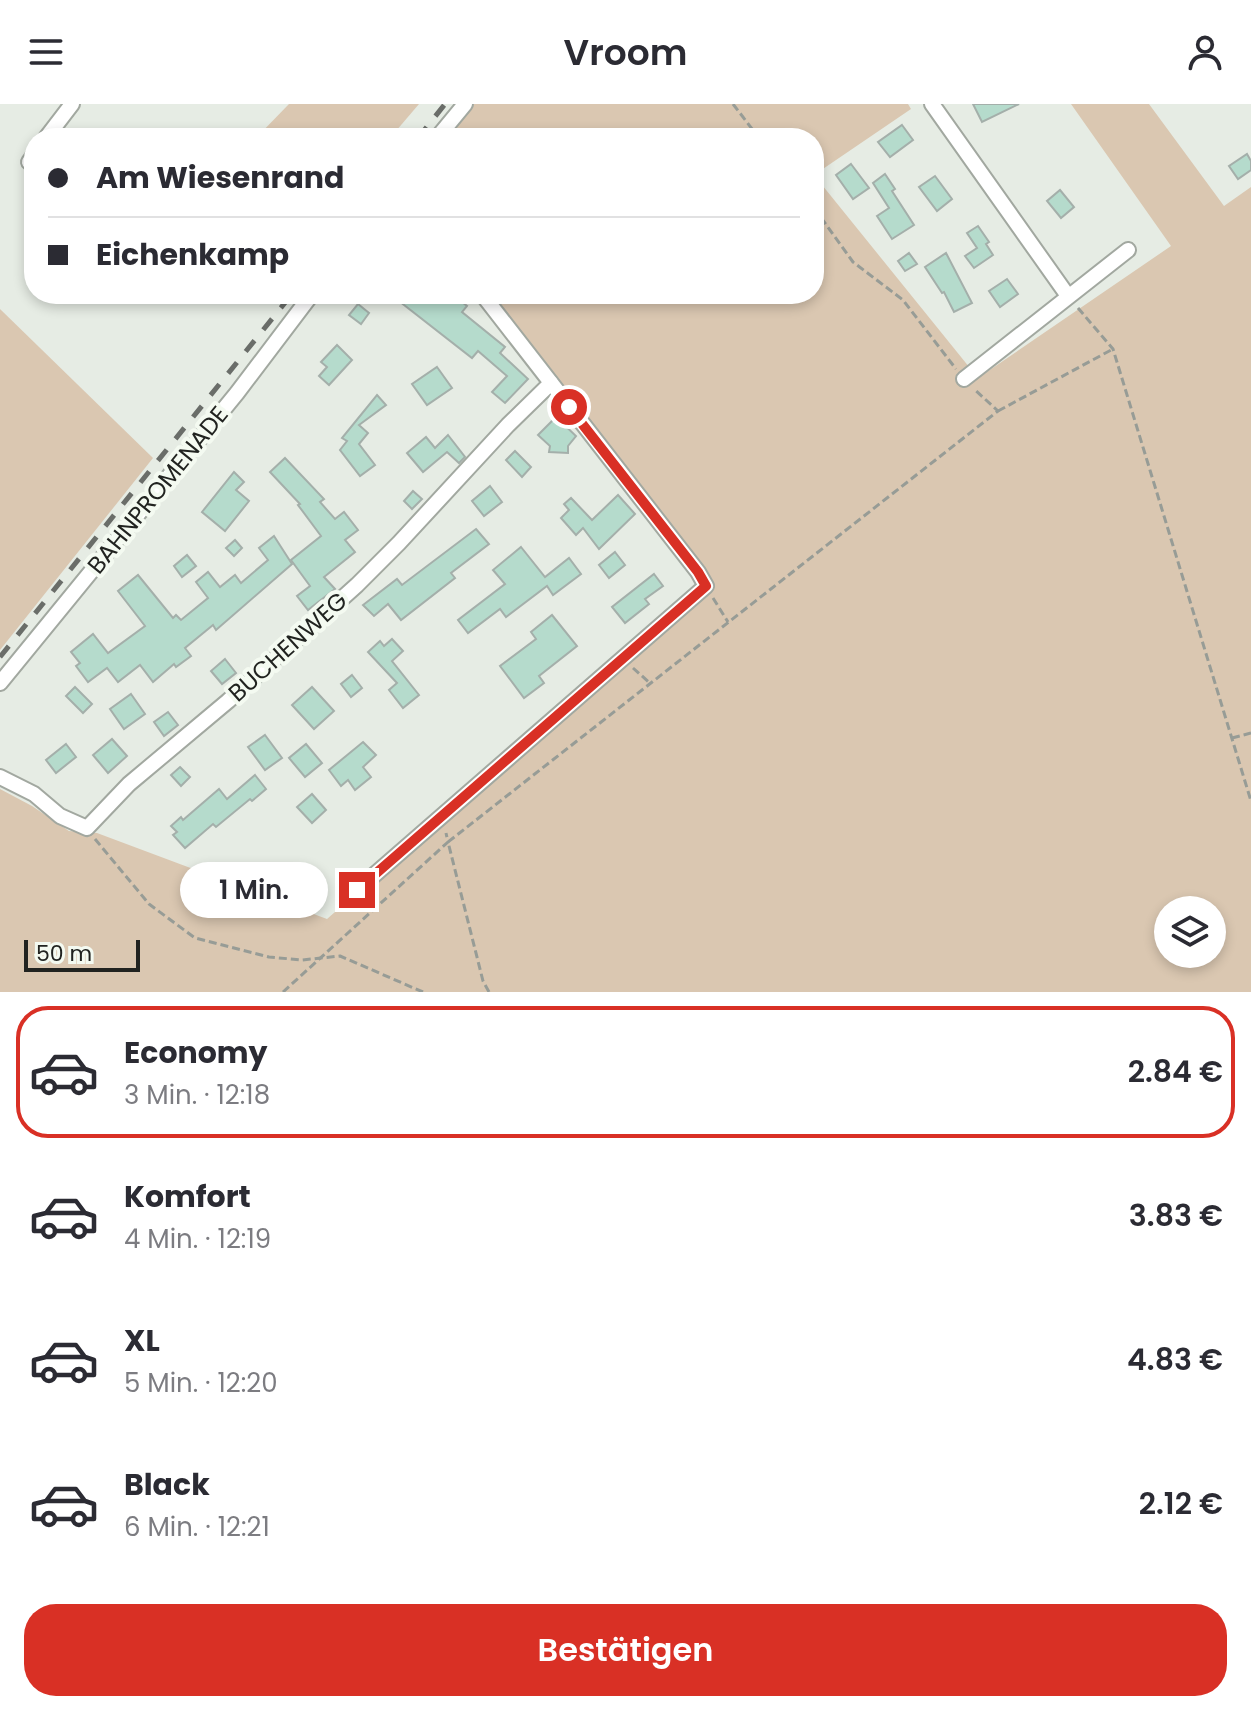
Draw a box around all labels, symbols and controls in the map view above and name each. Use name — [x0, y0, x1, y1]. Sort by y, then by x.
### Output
text: Vroom — [564, 27, 687, 78]
icon: menu — [24, 30, 68, 74]
icon: person — [1183, 30, 1227, 74]
text: Am Wiesenrand — [96, 156, 344, 199]
text: Eichenkamp — [96, 233, 289, 276]
route start — [551, 389, 587, 425]
street label: BAHNPROMENADE — [80, 399, 236, 581]
street label: BUCHENWEG — [221, 584, 354, 709]
callout: 1 Min. — [181, 862, 329, 918]
text: 1 Min. — [219, 872, 289, 908]
route end — [339, 872, 375, 908]
map controls — [1154, 896, 1226, 968]
button: layers — [1154, 896, 1226, 968]
scale bar — [24, 936, 140, 972]
text: 50 m — [36, 938, 92, 969]
text: Economy — [124, 1031, 268, 1074]
icon: car — [28, 1036, 100, 1108]
text: 2.84 € — [1128, 1050, 1223, 1093]
text: 3 Min. · 12:18 — [124, 1077, 270, 1113]
text: Komfort — [124, 1175, 251, 1218]
icon: car — [28, 1180, 100, 1252]
text: 3.83 € — [1129, 1194, 1223, 1237]
text: 4 Min. · 12:19 — [124, 1221, 271, 1257]
text: XL — [124, 1319, 160, 1362]
icon: car — [28, 1324, 100, 1396]
text: 4.83 € — [1127, 1338, 1223, 1381]
text: 5 Min. · 12:20 — [124, 1365, 278, 1401]
text: Black — [124, 1463, 210, 1506]
icon: car — [28, 1468, 100, 1540]
text: 2.12 € — [1139, 1482, 1223, 1525]
text: 6 Min. · 12:21 — [124, 1509, 270, 1545]
button: Bestätigen — [24, 1604, 1227, 1696]

